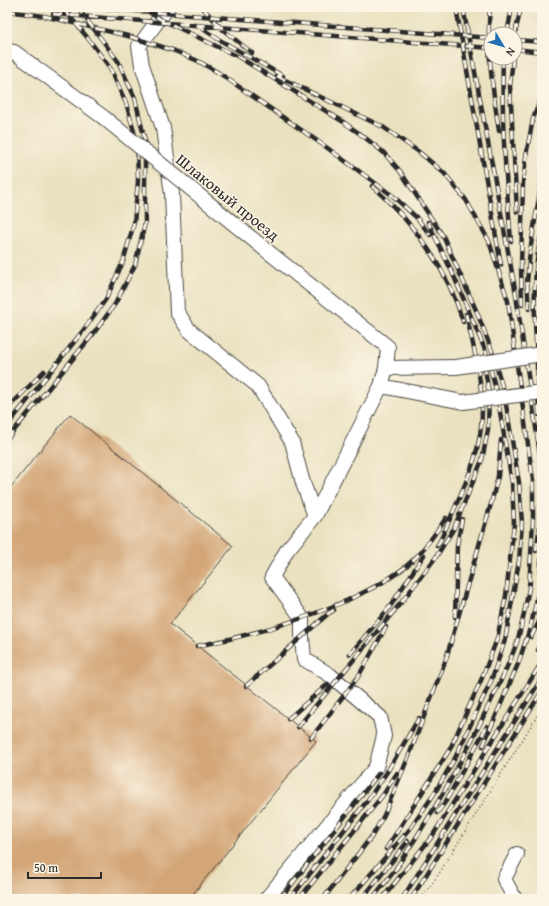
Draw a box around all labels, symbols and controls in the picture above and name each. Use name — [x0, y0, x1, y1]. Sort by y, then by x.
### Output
north arrow — [483, 26, 523, 66]
text: N — [502, 44, 519, 60]
street label: Шлаковый проезд — [171, 148, 285, 247]
scale bar — [28, 854, 101, 880]
text: 50 m — [34, 859, 58, 876]

